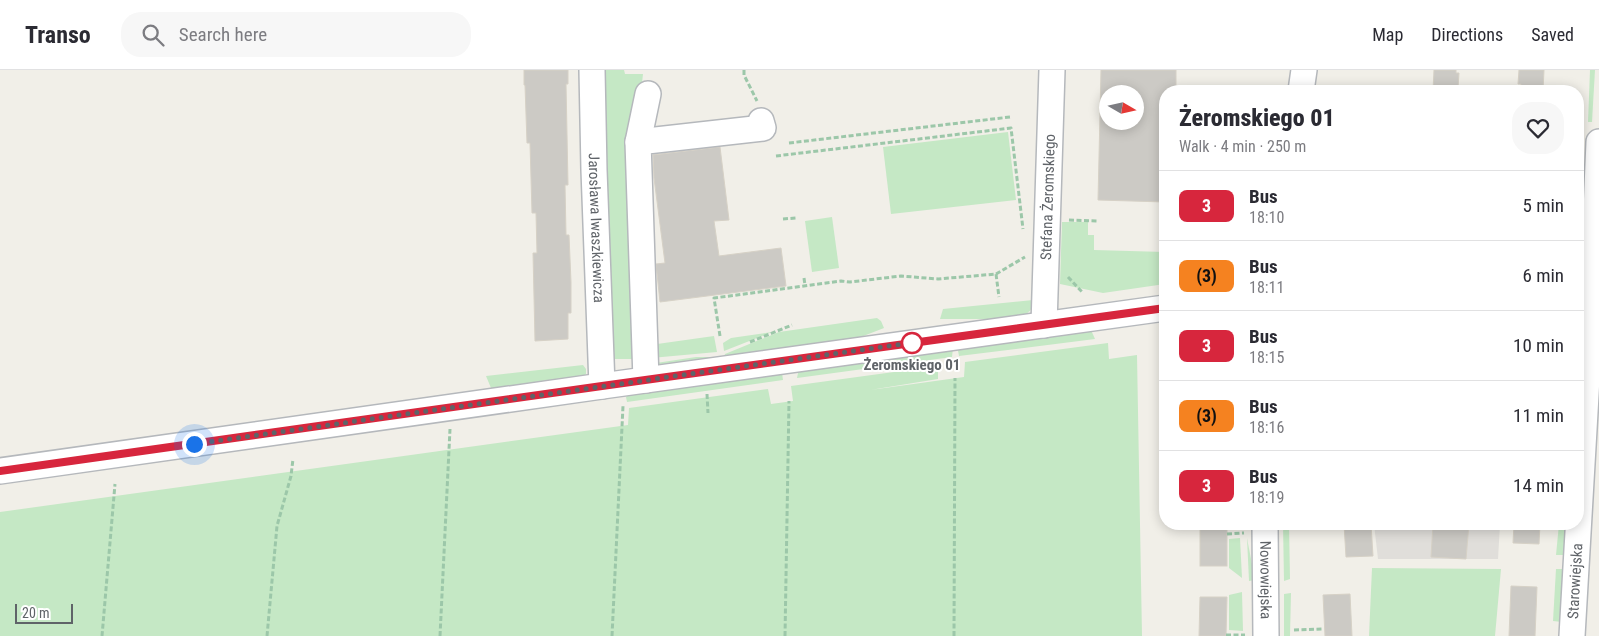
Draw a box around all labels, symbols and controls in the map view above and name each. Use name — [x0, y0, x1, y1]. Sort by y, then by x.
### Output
search box — [121, 12, 471, 57]
text: Transo — [25, 21, 91, 49]
icon: search — [139, 21, 167, 49]
text: Search here — [179, 23, 267, 46]
text: Map — [1372, 24, 1403, 45]
text: Directions — [1431, 24, 1503, 45]
text: Saved — [1531, 24, 1574, 45]
north arrow — [1099, 85, 1144, 130]
map controls — [1099, 85, 1144, 130]
button: heart — [1512, 102, 1564, 154]
text: Żeromskiego 01 — [1179, 104, 1335, 132]
street label: Stefana Żeromskiego — [1037, 134, 1059, 260]
text: Walk · 4 min · 250 m — [1179, 137, 1306, 156]
street label: Jarosława Iwaszkiewicza — [585, 153, 608, 303]
text: Bus — [1249, 185, 1278, 208]
text: 5 min — [1522, 194, 1564, 217]
text: 3 — [1202, 195, 1211, 216]
text: 18:10 — [1249, 208, 1284, 227]
text: Bus — [1249, 255, 1278, 278]
text: 6 min — [1522, 264, 1564, 287]
text: (3) — [1196, 265, 1217, 286]
text: 18:11 — [1249, 278, 1284, 297]
text: Bus — [1249, 325, 1278, 348]
marker: Żeromskiego 01 — [901, 332, 923, 354]
text: 10 min — [1513, 334, 1564, 357]
text: 3 — [1202, 335, 1211, 356]
text: 18:15 — [1249, 348, 1284, 367]
place label: Żeromskiego 01 — [864, 356, 960, 374]
text: Bus — [1249, 395, 1278, 418]
text: 11 min — [1513, 404, 1564, 427]
text: (3) — [1196, 405, 1217, 426]
text: 18:16 — [1249, 418, 1284, 437]
your location — [182, 432, 207, 457]
text: Bus — [1249, 465, 1278, 488]
text: 14 min — [1513, 474, 1564, 497]
text: 3 — [1202, 475, 1211, 496]
text: 18:19 — [1249, 488, 1284, 507]
street label: Nowowiejska — [1256, 541, 1275, 619]
street label: Starowiejska — [1564, 543, 1586, 619]
scale bar — [15, 601, 72, 624]
text: 20 m — [22, 605, 50, 621]

